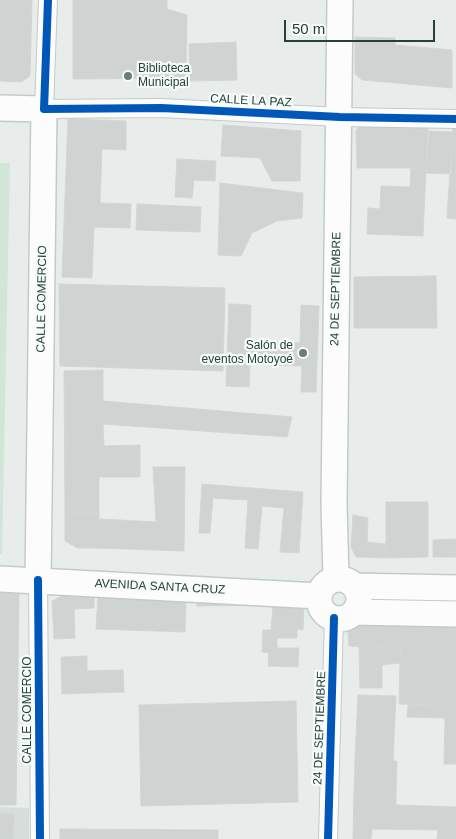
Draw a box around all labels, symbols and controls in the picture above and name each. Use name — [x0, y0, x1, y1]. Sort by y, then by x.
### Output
scale bar — [286, 10, 437, 42]
text: 50 m — [292, 20, 325, 37]
place label: Biblioteca Municipal — [138, 62, 190, 90]
marker: Biblioteca Municipal — [122, 70, 134, 82]
street label: CALLE LA PAZ — [210, 92, 292, 110]
street label: 24 DE SEPTIEMBRE — [328, 232, 344, 346]
street label: CALLE COMERCIO — [34, 245, 50, 353]
place label: Salón de eventos Motoyoé — [202, 339, 293, 367]
marker: Salón de eventos Motoyoé — [297, 347, 309, 359]
street label: AVENIDA SANTA CRUZ — [94, 576, 226, 598]
street label: CALLE COMERCIO — [21, 656, 35, 764]
street label: 24 DE SEPTIEMBRE — [311, 671, 329, 785]

